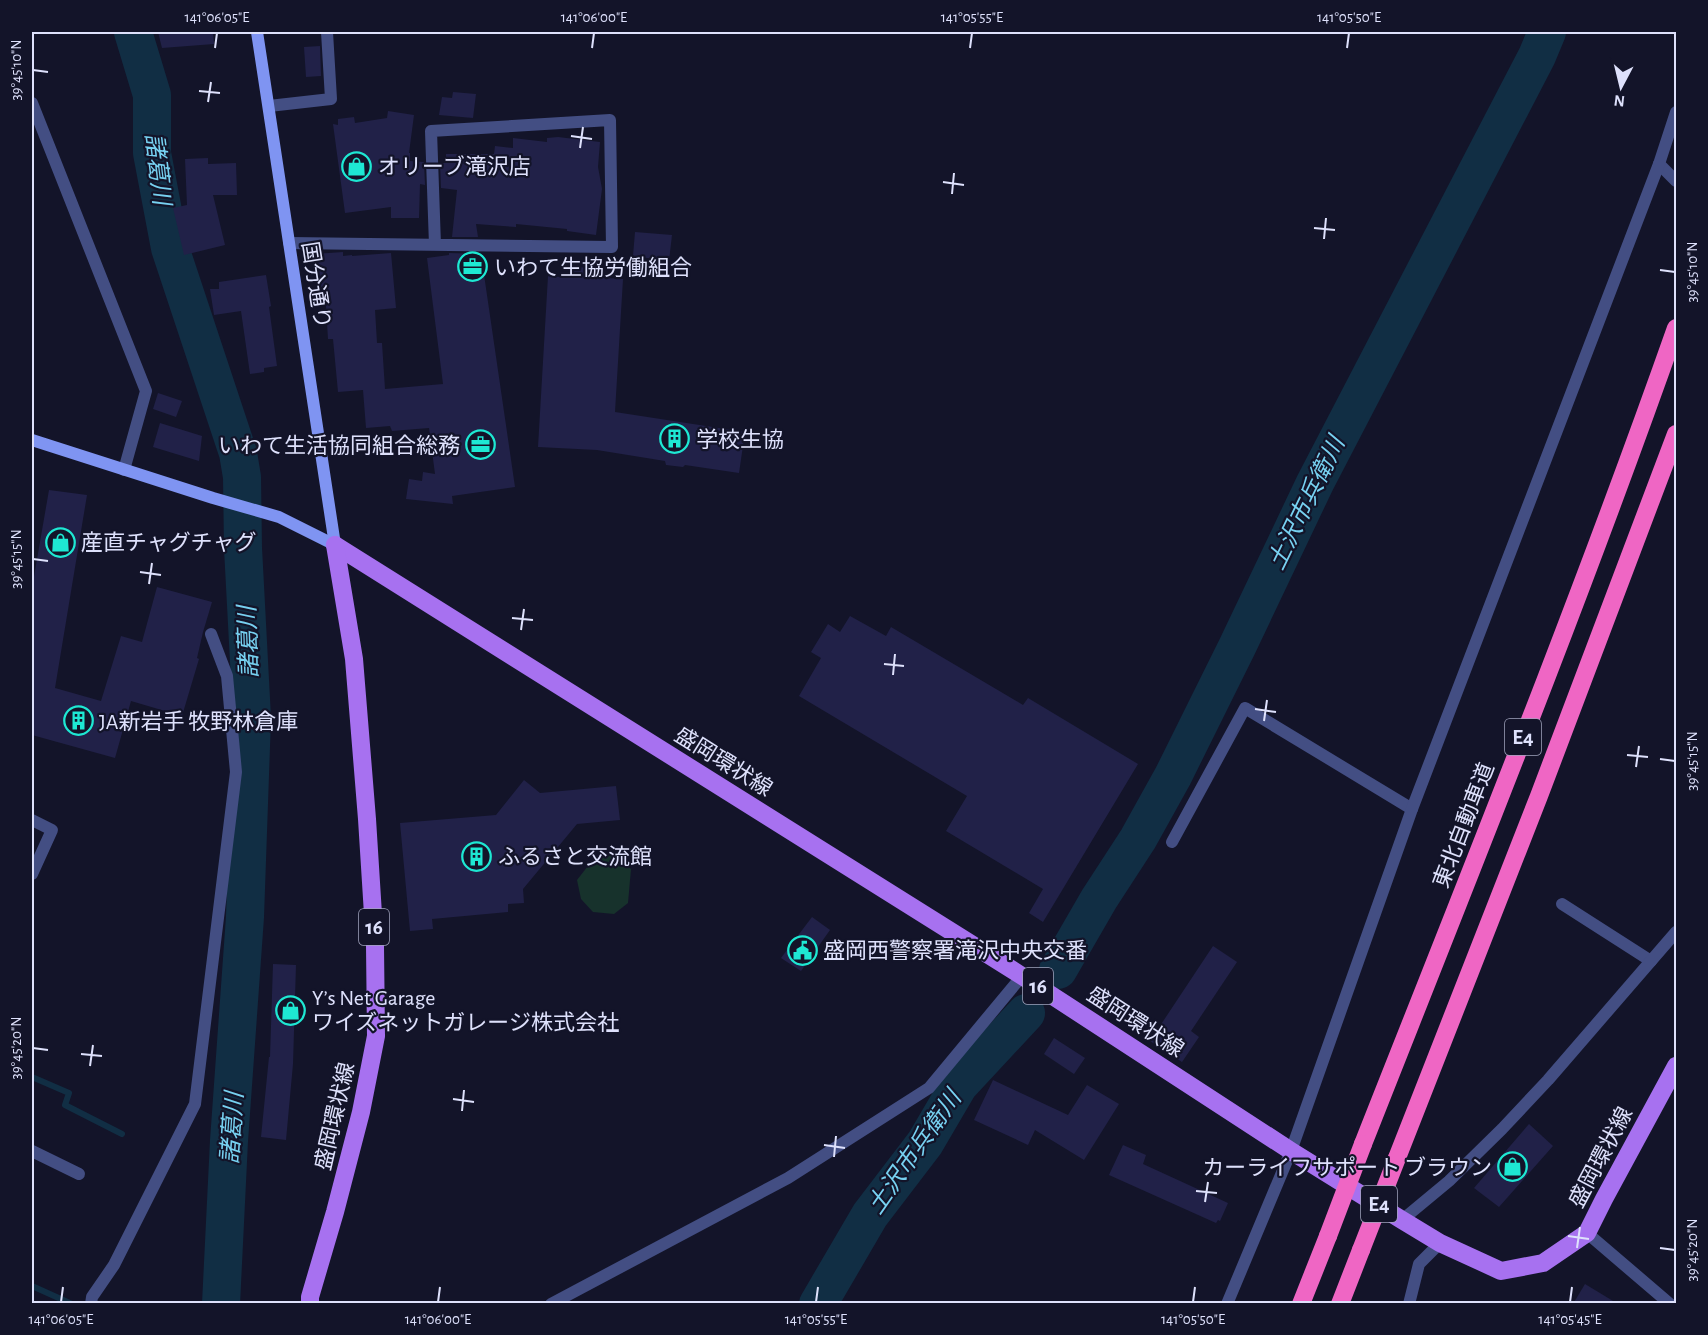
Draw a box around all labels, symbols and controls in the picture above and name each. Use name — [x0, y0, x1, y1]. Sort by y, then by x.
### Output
text: 141°06'05"E — [184, 10, 250, 25]
text: 141°06'00"E — [561, 10, 627, 25]
text: 141°05'55"E — [941, 10, 1003, 25]
text: 141°05'50"E — [1317, 10, 1381, 25]
text: 39°45'10"N — [9, 39, 24, 101]
north arrow — [1591, 57, 1651, 117]
text: N — [1613, 92, 1626, 110]
water label: 諸葛川 — [141, 132, 176, 209]
shop icon: オリーブ滝沢店 — [341, 150, 373, 182]
place label: オリーブ滝沢店 — [378, 155, 531, 178]
street label: 国分通り — [298, 240, 335, 330]
text: 39°45'10"N — [1685, 241, 1700, 303]
office icon: いわて生協労働組合 — [457, 251, 489, 283]
place label: いわて生協労働組合 — [494, 256, 692, 279]
building icon: 学校生協 — [659, 423, 691, 455]
place label: 学校生協 — [696, 428, 784, 451]
office icon: いわて生活協同組合総務 — [465, 429, 497, 461]
water label: 土沢市兵衛川 — [1263, 430, 1351, 573]
place label: いわて生活協同組合総務 — [218, 434, 460, 457]
shop icon: 産直チャグチャグ — [44, 526, 76, 558]
text: 39°45'15"N — [9, 529, 24, 589]
place label: 産直チャグチャグ — [81, 531, 257, 554]
water label: 諸葛川 — [234, 603, 262, 678]
building icon: JA新岩手 牧野林倉庫 — [62, 705, 94, 737]
place label: JA新岩手 牧野林倉庫 — [99, 710, 298, 733]
road number: E4 — [1505, 719, 1541, 755]
street label: 盛岡環状線 — [671, 723, 776, 800]
text: 39°45'15"N — [1685, 731, 1700, 791]
street label: 東北自動車道 — [1429, 759, 1498, 891]
building icon: ふるさと交流館 — [461, 840, 493, 872]
place label: ふるさと交流館 — [498, 845, 652, 868]
road number: 16 — [359, 909, 389, 945]
public building icon: 盛岡西警察署滝沢中央交番 — [786, 934, 818, 966]
place label: 盛岡西警察署滝沢中央交番 — [823, 939, 1087, 962]
road number: 16 — [1023, 968, 1053, 1004]
street label: 盛岡環状線 — [1083, 982, 1188, 1061]
place label: Y’s Net Garage ワイズネットガレージ株式会社 — [312, 987, 619, 1034]
shop icon: Y’s Net Garage ワイズネットガレージ株式会社 — [275, 994, 307, 1026]
text: 39°45'20"N — [9, 1017, 24, 1079]
street label: 盛岡環状線 — [311, 1060, 358, 1172]
water label: 土沢市兵衛川 — [862, 1083, 968, 1218]
water label: 諸葛川 — [217, 1088, 248, 1165]
street label: 盛岡環状線 — [1564, 1103, 1636, 1211]
shop icon: カーライフサポート ブラウン — [1497, 1151, 1529, 1183]
place label: カーライフサポート ブラウン — [1202, 1156, 1492, 1179]
road number: E4 — [1361, 1186, 1397, 1222]
text: 39°45'20"N — [1685, 1219, 1700, 1281]
text: 141°06'05"E — [28, 1312, 94, 1327]
text: 141°06'00"E — [405, 1312, 471, 1327]
text: 141°05'55"E — [785, 1312, 847, 1327]
text: 141°05'50"E — [1161, 1312, 1225, 1327]
text: 141°05'45"E — [1538, 1312, 1602, 1327]

